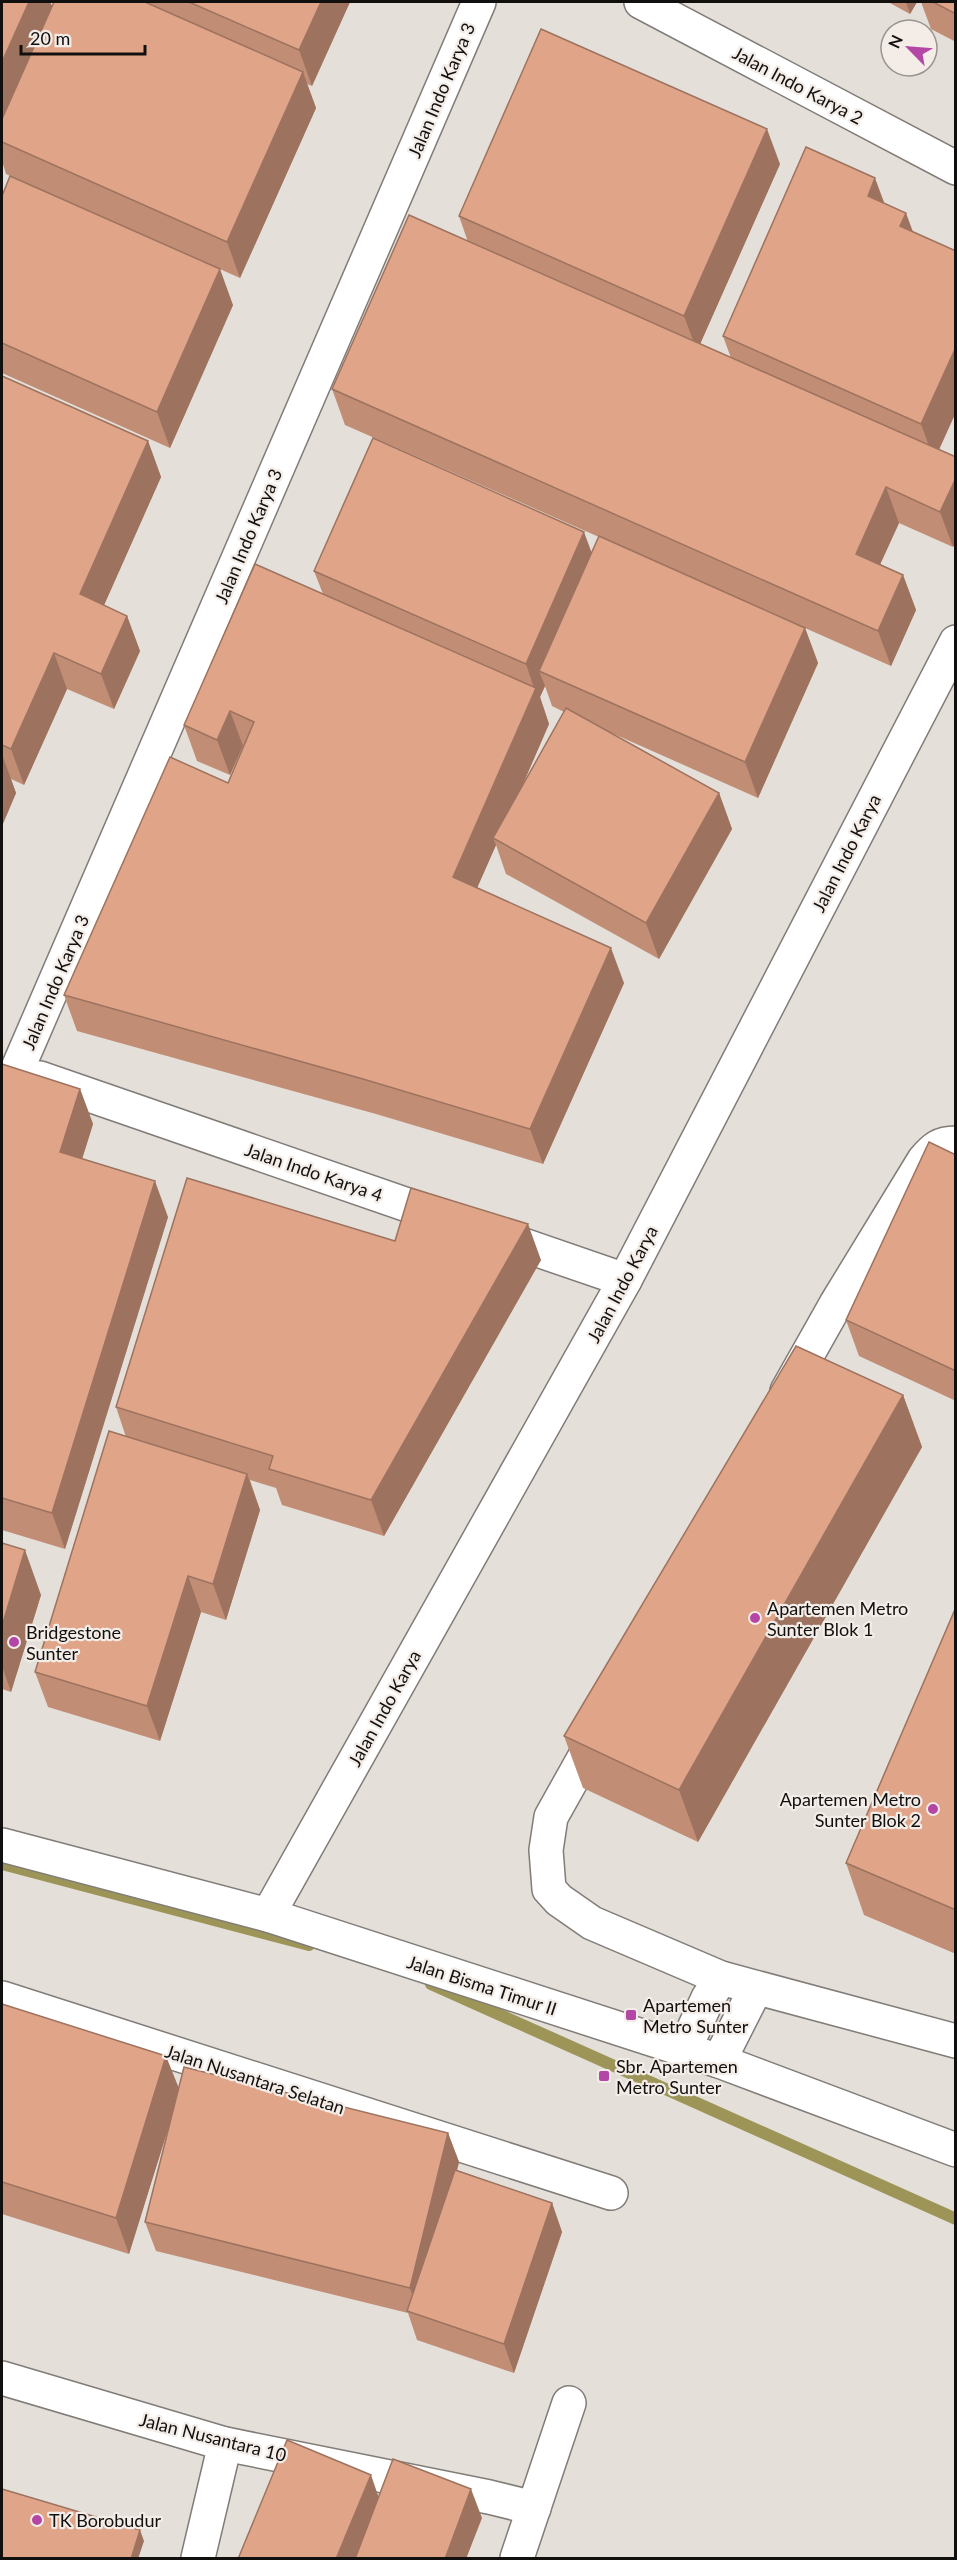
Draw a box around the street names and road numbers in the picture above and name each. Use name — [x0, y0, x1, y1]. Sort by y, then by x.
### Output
street label: Jalan Indo Karya 3 — [403, 19, 479, 161]
street label: Jalan Indo Karya 2 — [729, 41, 867, 129]
street label: Jalan Indo Karya 3 — [210, 465, 286, 607]
street label: Jalan Indo Karya — [807, 790, 885, 916]
street label: Jalan Indo Karya 3 — [17, 911, 93, 1053]
street label: Jalan Indo Karya 4 — [242, 1138, 386, 1206]
street label: Jalan Indo Karya — [582, 1222, 662, 1346]
street label: Jalan Indo Karya — [343, 1646, 425, 1770]
street label: Jalan Bisma Timur II — [404, 1950, 560, 2020]
street label: Jalan Nusantara Selatan — [162, 2040, 348, 2118]
street label: Jalan Nusantara 10 — [137, 2408, 289, 2466]

